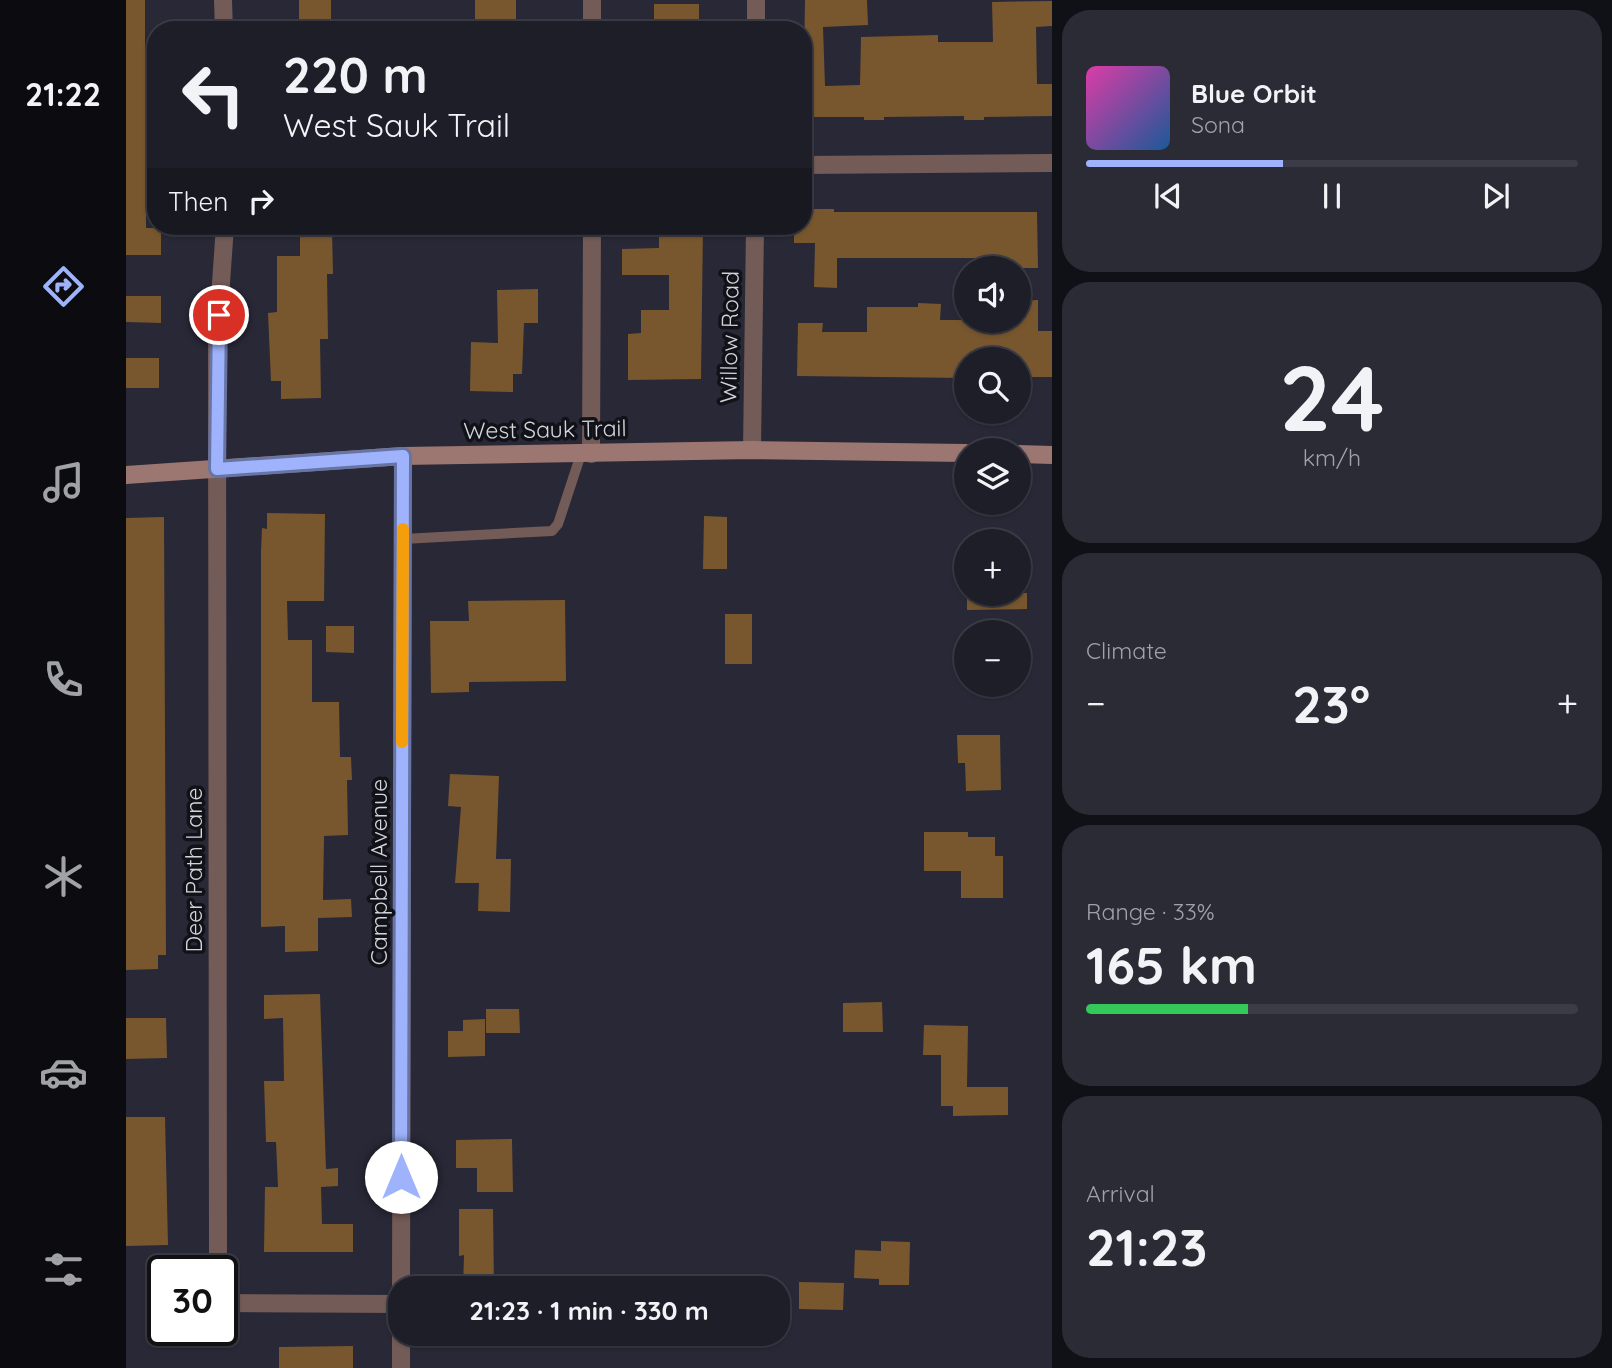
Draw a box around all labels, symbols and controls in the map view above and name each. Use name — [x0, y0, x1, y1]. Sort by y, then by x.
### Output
text: 220 m — [283, 44, 428, 105]
icon: left — [168, 49, 259, 140]
text: 21:22 — [25, 74, 101, 114]
text: Blue Orbit — [1191, 77, 1317, 110]
text: West Sauk Trail — [283, 105, 510, 145]
text: Sona — [1191, 110, 1245, 139]
icon: previous — [1149, 177, 1187, 215]
icon: pause — [1313, 177, 1351, 215]
icon: next — [1477, 177, 1515, 215]
icon: right — [242, 182, 280, 220]
text: Then — [168, 185, 228, 218]
map controls — [954, 256, 1031, 697]
button: sound — [954, 256, 1031, 333]
icon: directions — [39, 262, 88, 311]
street label: Willow Road — [713, 271, 745, 403]
pin — [189, 285, 249, 345]
icon: arrive — [200, 296, 238, 334]
text: 24 — [1279, 340, 1385, 454]
button: search — [954, 347, 1031, 424]
street label: West Sauk Trail — [463, 413, 627, 445]
button: layers — [954, 438, 1031, 515]
text: km/h — [1303, 443, 1361, 472]
icon: music — [39, 458, 88, 507]
button: + — [954, 529, 1031, 606]
button: − — [954, 620, 1031, 697]
text: Climate — [1086, 636, 1167, 665]
icon: phone — [39, 655, 88, 704]
text: 23° — [1292, 671, 1370, 736]
text: − — [1086, 679, 1106, 727]
text: + — [1557, 679, 1578, 727]
street label: Campbell Avenue — [364, 779, 393, 965]
street label: Deer Path Lane — [179, 788, 208, 952]
icon: climate — [39, 852, 88, 901]
text: Range · 33% — [1086, 897, 1215, 926]
text: 165 km — [1086, 932, 1257, 997]
icon: car — [39, 1048, 88, 1097]
position arrow — [364, 1140, 438, 1214]
text: Arrival — [1086, 1179, 1155, 1208]
text: 21:23 — [1086, 1214, 1208, 1279]
icon: filters — [39, 1245, 88, 1294]
speed limit sign: 30 — [147, 1255, 238, 1346]
text: 21:23 · 1 min · 330 m — [469, 1294, 709, 1327]

